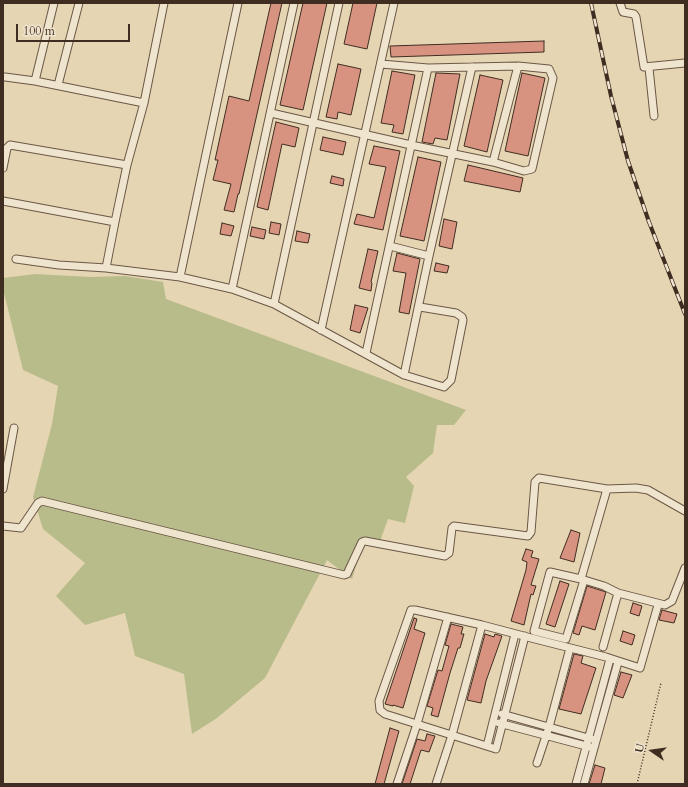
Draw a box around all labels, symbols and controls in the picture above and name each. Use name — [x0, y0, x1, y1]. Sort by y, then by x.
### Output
scale bar — [18, 16, 132, 42]
text: 100 m — [23, 23, 55, 39]
north arrow — [632, 731, 672, 771]
text: U — [632, 742, 648, 754]

